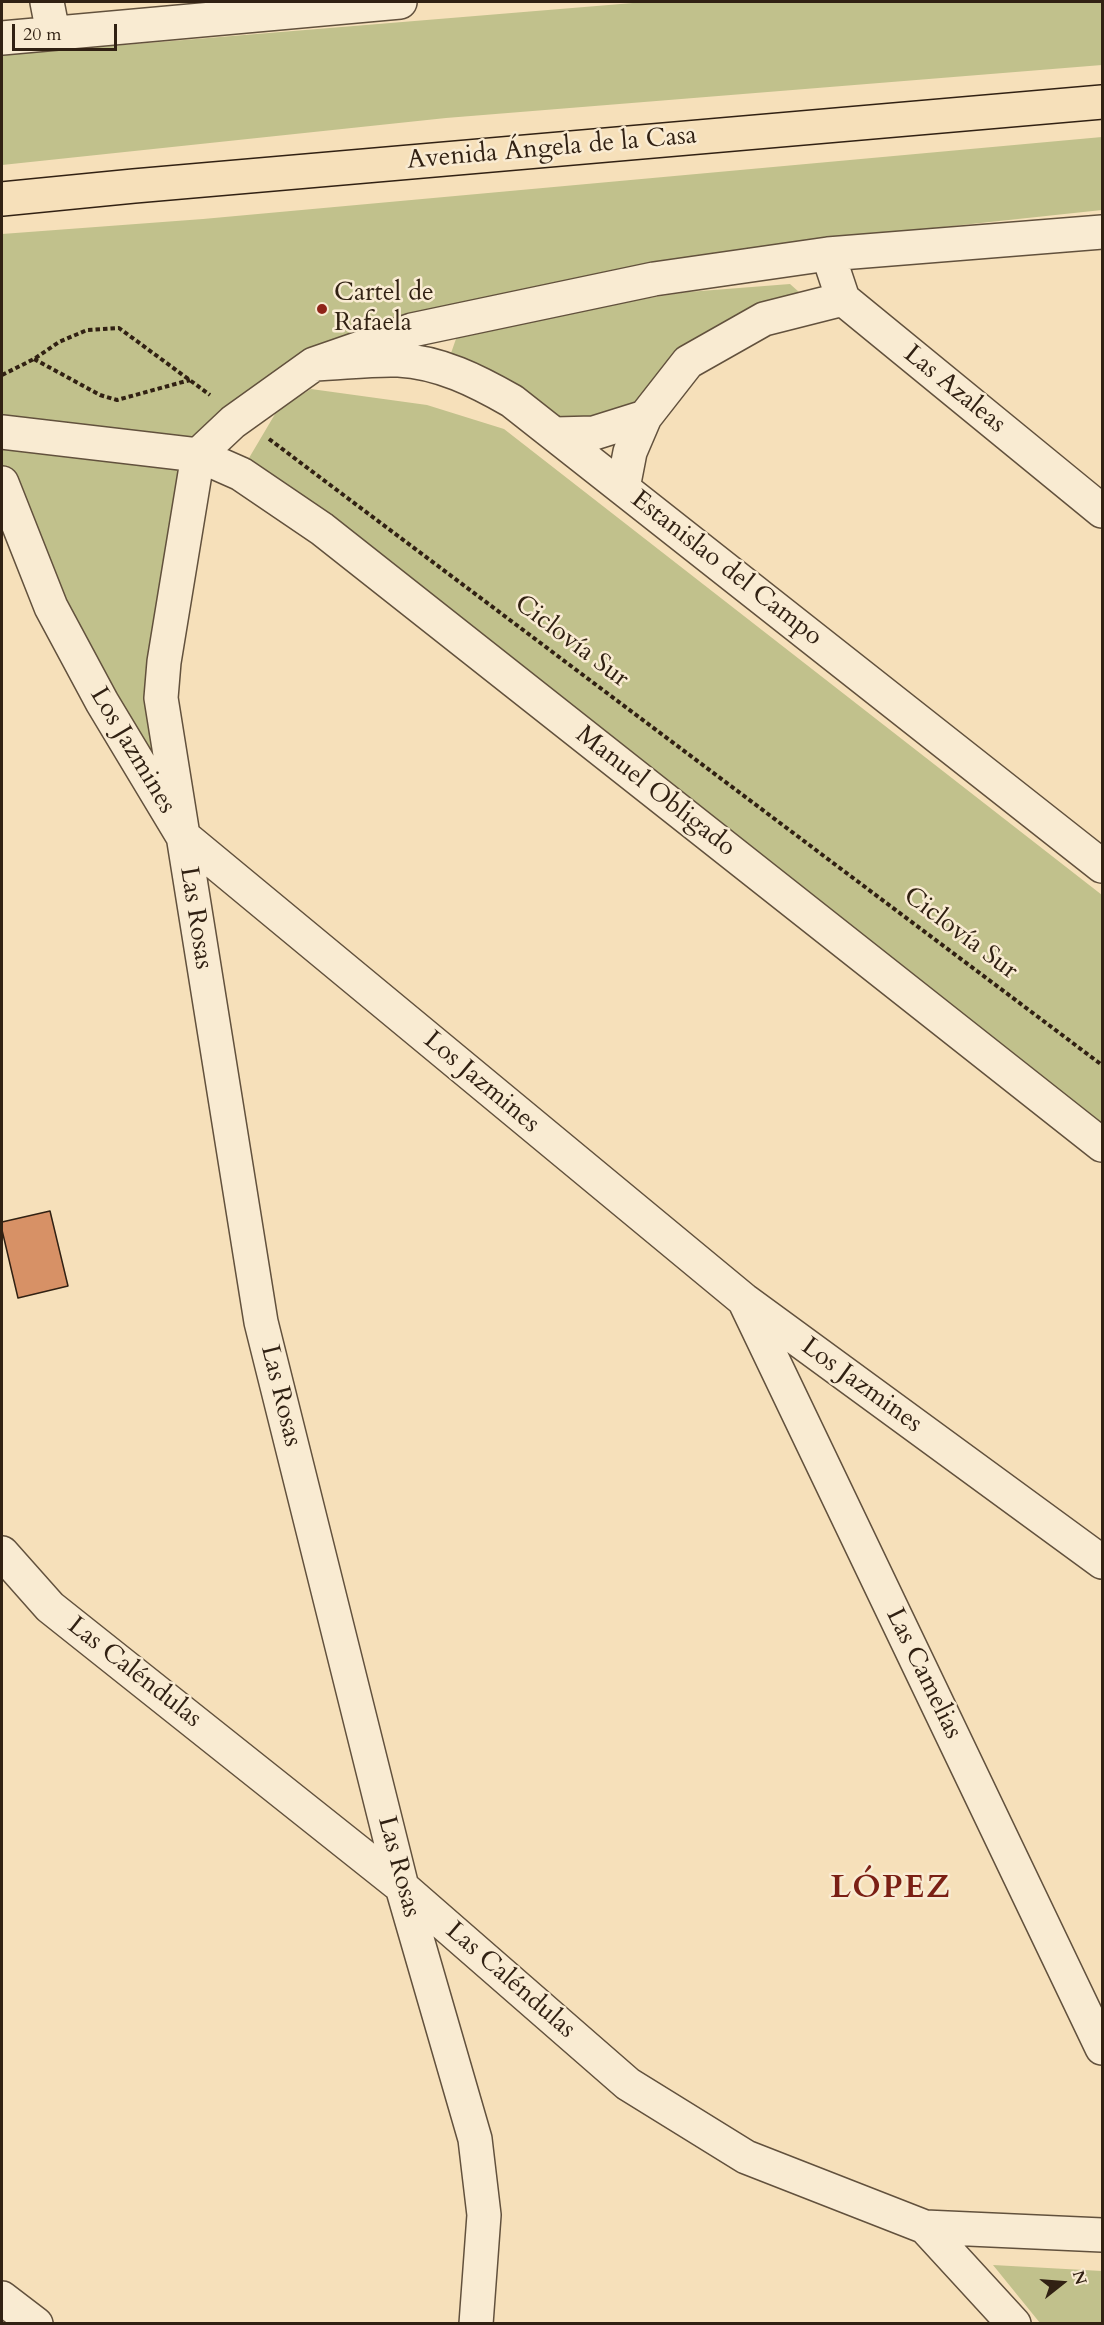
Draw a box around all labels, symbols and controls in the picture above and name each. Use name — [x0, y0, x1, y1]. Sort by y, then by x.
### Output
scale bar — [15, 12, 120, 50]
text: 20 m — [23, 22, 62, 47]
street label: Avenida Ángela de la Casa — [406, 121, 698, 177]
place label: Cartel de Rafaela — [334, 278, 434, 340]
marker: Cartel de Rafaela — [315, 302, 329, 316]
street label: Las Azaleas — [897, 339, 1011, 441]
street label: Estanislao del Campo — [624, 485, 828, 653]
street label: Ciclovía Sur — [508, 589, 634, 695]
street label: Los Jazmines — [82, 682, 182, 820]
street label: Manuel Obligado — [569, 720, 741, 864]
street label: Las Rosas — [172, 865, 218, 971]
street label: Ciclovía Sur — [897, 881, 1023, 987]
street label: Los Jazmines — [417, 1026, 545, 1140]
street label: Los Jazmines — [795, 1332, 927, 1440]
street label: Las Rosas — [252, 1342, 308, 1450]
street label: Las Camelias — [878, 1604, 968, 1744]
street label: Las Caléndulas — [61, 1611, 207, 1735]
street label: Las Rosas — [370, 1813, 426, 1921]
district label: LÓPEZ — [830, 1871, 952, 1909]
street label: Las Caléndulas — [439, 1916, 581, 2046]
north arrow — [1032, 2253, 1092, 2313]
text: N — [1067, 2268, 1092, 2288]

